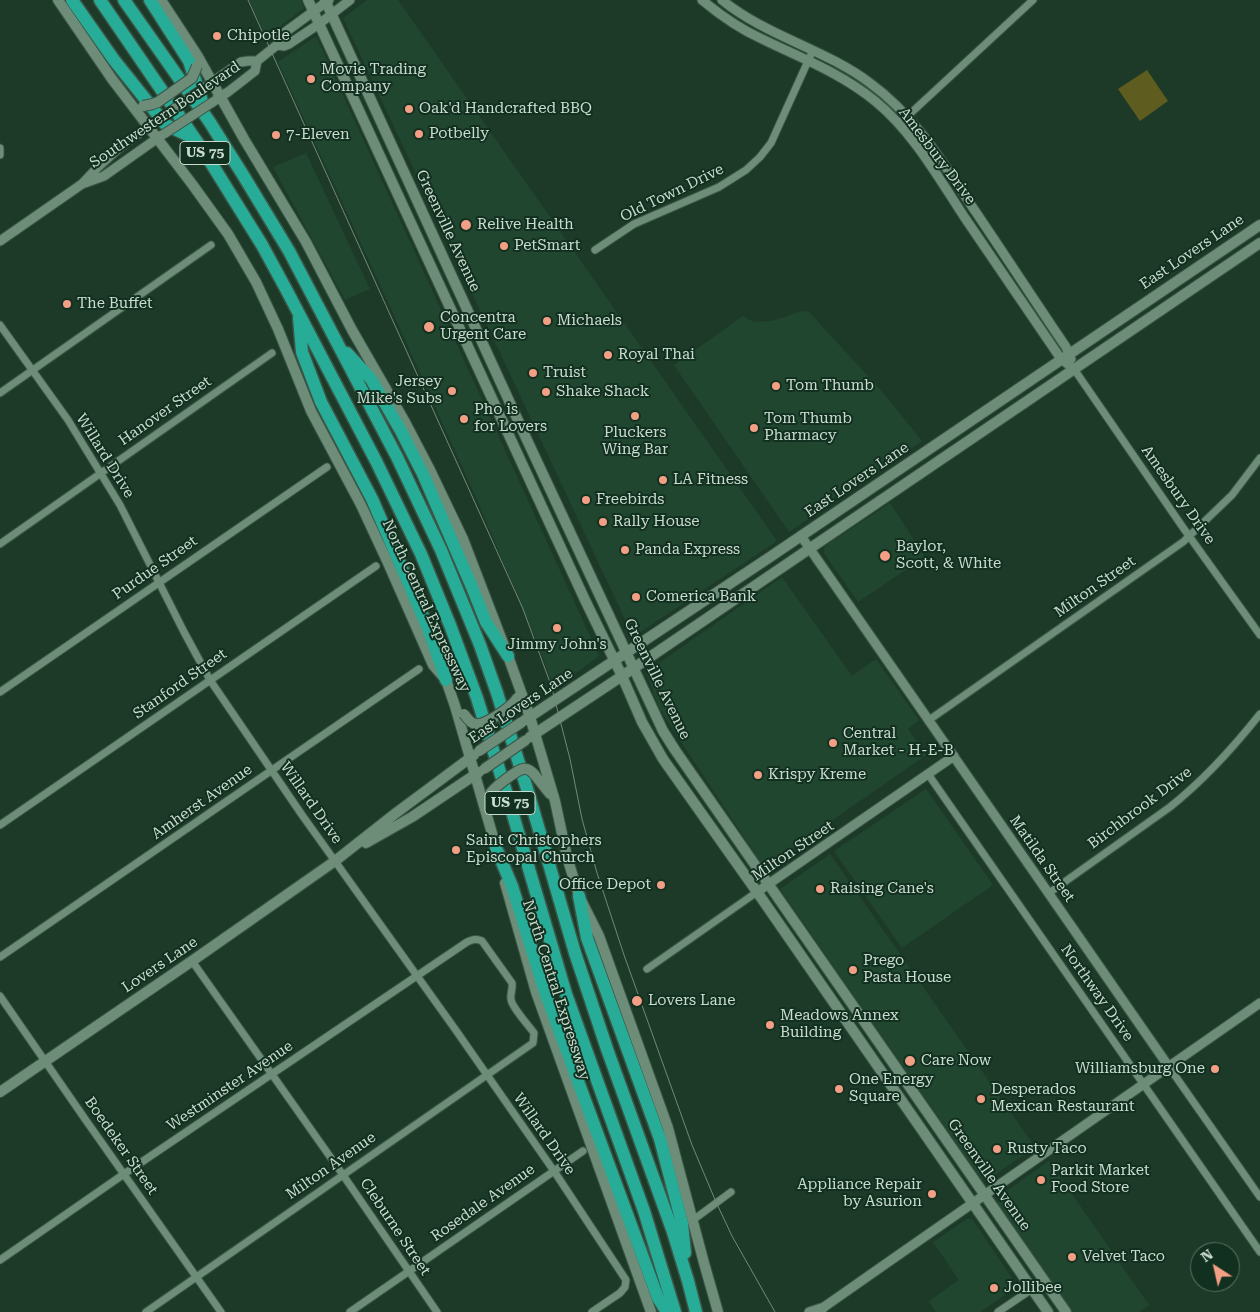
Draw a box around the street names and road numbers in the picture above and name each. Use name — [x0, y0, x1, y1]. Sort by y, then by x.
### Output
street label: Southwestern Boulevard — [86, 58, 244, 172]
street label: Amesbury Drive — [895, 104, 979, 208]
road number: US 75 — [180, 142, 230, 164]
street label: Old Town Drive — [617, 160, 727, 226]
street label: Greenville Avenue — [412, 167, 484, 295]
street label: East Lovers Lane — [1136, 210, 1248, 294]
street label: Hanover Street — [115, 372, 215, 450]
street label: Willard Drive — [72, 411, 138, 501]
street label: East Lovers Lane — [801, 438, 913, 522]
street label: Amesbury Drive — [1137, 442, 1219, 548]
street label: North Central Expressway — [378, 517, 474, 695]
street label: Purdue Street — [109, 532, 201, 604]
street label: Milton Street — [1051, 552, 1139, 622]
street label: Greenville Avenue — [620, 616, 694, 742]
street label: Stanford Street — [130, 645, 230, 723]
street label: East Lovers Lane — [465, 664, 577, 748]
street label: Willard Drive — [276, 759, 346, 847]
street label: Amherst Avenue — [148, 761, 256, 843]
street label: Birchbrook Drive — [1085, 763, 1195, 853]
road number: US 75 — [485, 791, 535, 814]
street label: Matilda Street — [1005, 812, 1079, 906]
street label: Milton Street — [749, 817, 837, 885]
street label: North Central Expressway — [518, 898, 594, 1082]
street label: Lovers Lane — [119, 933, 201, 997]
street label: Northway Drive — [1057, 941, 1137, 1045]
street label: Westminster Avenue — [164, 1037, 296, 1135]
street label: Willard Drive — [509, 1090, 579, 1178]
street label: Boedeker Street — [80, 1093, 162, 1199]
street label: Greenville Avenue — [944, 1116, 1034, 1234]
street label: Milton Avenue — [283, 1128, 379, 1204]
street label: Rosedale Avenue — [427, 1160, 539, 1246]
street label: Cleburne Street — [356, 1175, 434, 1279]

